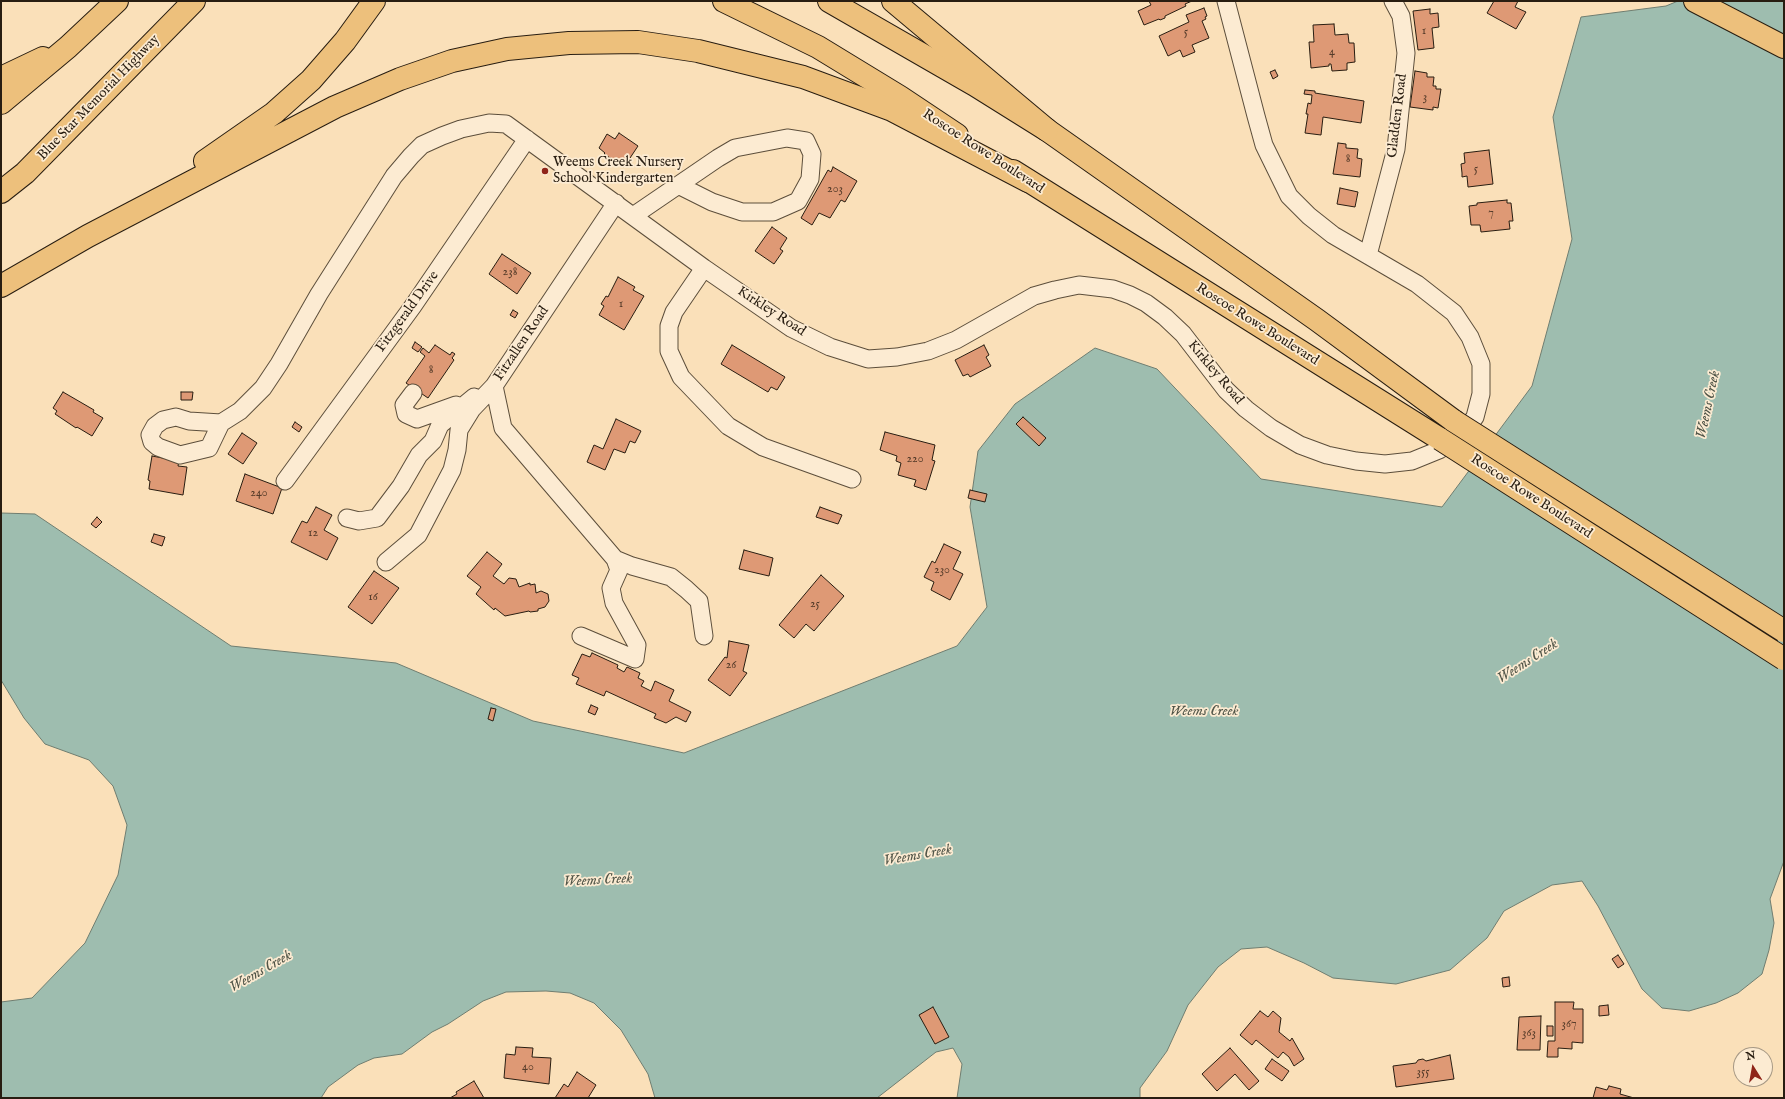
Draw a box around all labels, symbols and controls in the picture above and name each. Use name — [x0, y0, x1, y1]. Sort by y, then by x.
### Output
house number: 1 — [1422, 25, 1426, 39]
house number: 5 — [1184, 26, 1188, 40]
street label: Blue Star Memorial Highway — [35, 32, 163, 164]
house number: 4 — [1329, 46, 1335, 60]
street label: Gladden Road — [1385, 73, 1411, 159]
house number: 3 — [1423, 91, 1427, 105]
street label: Roscoe Rowe Boulevard — [919, 106, 1047, 198]
house number: 8 — [1346, 153, 1350, 167]
place label: Weems Creek Nursery School Kindergarten — [553, 155, 683, 188]
house number: 5 — [1474, 163, 1478, 177]
marker: Weems Creek Nursery School Kindergarten — [540, 166, 550, 176]
house number: 203 — [827, 183, 843, 197]
house number: 7 — [1488, 207, 1494, 221]
house number: 238 — [503, 266, 517, 280]
street label: Fitzgerald Drive — [373, 268, 443, 356]
street label: Roscoe Rowe Boulevard — [1192, 280, 1322, 370]
street label: Kirkley Road — [734, 284, 808, 340]
house number: 1 — [619, 298, 623, 312]
street label: Fitzallen Road — [491, 304, 553, 384]
street label: Kirkley Road — [1183, 338, 1247, 408]
house number: 8 — [429, 364, 433, 378]
water label: Weems Creek — [1693, 369, 1725, 441]
street label: Roscoe Rowe Boulevard — [1467, 451, 1595, 543]
house number: 220 — [906, 453, 924, 467]
house number: 240 — [250, 487, 268, 501]
house number: 12 — [308, 527, 318, 541]
house number: 230 — [934, 564, 950, 578]
house number: 16 — [368, 591, 378, 605]
house number: 25 — [810, 598, 820, 612]
water label: Weems Creek — [1494, 636, 1562, 688]
house number: 26 — [726, 659, 736, 673]
water label: Weems Creek — [1170, 703, 1238, 721]
water label: Weems Creek — [883, 841, 953, 871]
water label: Weems Creek — [563, 870, 633, 892]
water label: Weems Creek — [227, 947, 295, 997]
house number: 367 — [1561, 1018, 1577, 1032]
house number: 363 — [1522, 1027, 1536, 1041]
north arrow — [1733, 1047, 1773, 1087]
text: N — [1745, 1048, 1757, 1064]
house number: 40 — [522, 1061, 534, 1075]
house number: 355 — [1416, 1066, 1430, 1080]

